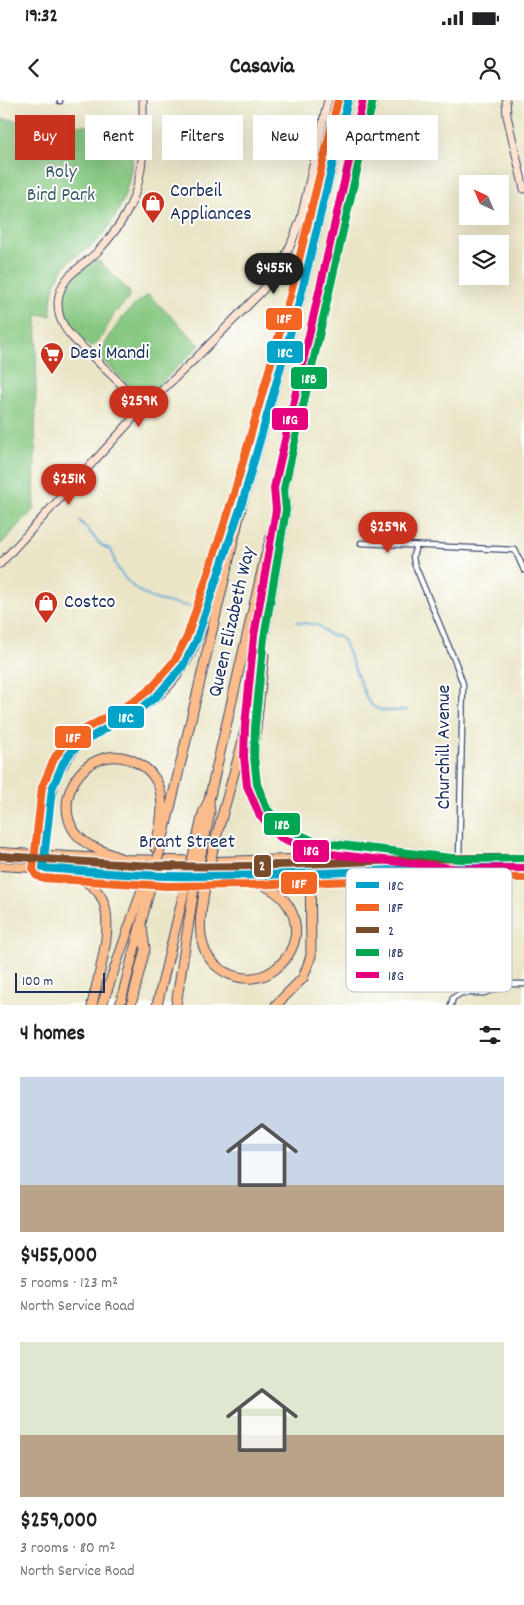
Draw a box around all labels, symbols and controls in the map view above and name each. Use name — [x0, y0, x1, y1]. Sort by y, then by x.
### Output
text: 19:32 — [25, 4, 58, 31]
text: Casavia — [230, 52, 294, 83]
icon: back — [20, 54, 48, 82]
icon: person — [476, 54, 504, 82]
chip: Buy — [15, 115, 75, 160]
chip: Rent — [85, 115, 152, 160]
chip: Filters — [162, 115, 243, 160]
chip: New — [253, 115, 317, 160]
chip: Apartment — [327, 115, 438, 160]
park label: Roly Bird Park — [27, 159, 95, 210]
north arrow — [459, 175, 509, 225]
map controls — [459, 175, 509, 285]
place label: Corbeil Appliances — [170, 178, 252, 229]
shop icon: Corbeil Appliances — [140, 190, 166, 224]
button: layers — [459, 235, 509, 285]
pin: $455K — [239, 252, 309, 295]
text: $455K — [256, 257, 292, 280]
line badge: 18F — [265, 307, 303, 331]
text: 18F — [277, 310, 292, 330]
place label: Desi Mandi — [70, 340, 149, 368]
line badge: 18C — [266, 340, 304, 364]
supermarket icon: Desi Mandi — [39, 341, 65, 375]
text: 18C — [277, 344, 293, 364]
line badge: 18B — [290, 366, 328, 390]
text: 18B — [301, 370, 317, 390]
pin: $259K — [104, 386, 174, 428]
text: $259K — [120, 390, 158, 413]
line badge: 18G — [271, 407, 309, 431]
text: 18G — [282, 411, 298, 431]
pin: $251K — [34, 464, 104, 506]
text: $251K — [52, 468, 86, 491]
pin: $259K — [353, 512, 423, 554]
text: $259K — [369, 516, 407, 539]
street label: Queen Elizabeth Way — [202, 543, 264, 700]
place label: Costco — [64, 589, 116, 617]
shop icon: Costco — [33, 590, 59, 624]
street label: Churchill Avenue — [431, 684, 459, 809]
line badge: 18C — [107, 705, 145, 729]
text: 18C — [118, 709, 134, 729]
line badge: 18F — [54, 725, 92, 749]
text: 18F — [66, 729, 81, 749]
line badge: 18B — [263, 812, 301, 836]
text: 18B — [274, 816, 290, 836]
street label: Brant Street — [139, 829, 235, 857]
line badge: 18G — [292, 839, 330, 863]
text: 18G — [303, 842, 319, 862]
line badge: 2 — [253, 854, 272, 878]
text: 2 — [259, 857, 265, 877]
legend — [346, 868, 512, 992]
line badge: 18F — [280, 871, 318, 895]
text: 18F — [292, 875, 307, 895]
text: 18C — [388, 877, 404, 897]
text: 18F — [388, 899, 404, 919]
text: 2 — [388, 922, 394, 942]
text: 18B — [388, 944, 404, 964]
text: 18G — [388, 967, 404, 987]
scale bar — [15, 970, 105, 993]
text: 100 m — [22, 972, 53, 992]
text: 4 homes — [20, 1020, 85, 1050]
icon: filters — [476, 1021, 504, 1049]
icon: home — [217, 1110, 307, 1200]
text: $455,000 — [20, 1242, 97, 1272]
text: 5 rooms · 123 m² — [20, 1272, 118, 1295]
text: North Service Road — [20, 1295, 135, 1318]
icon: home — [217, 1375, 307, 1465]
text: $259,000 — [20, 1507, 98, 1537]
text: 3 rooms · 80 m² — [20, 1537, 115, 1560]
text: North Service Road — [20, 1560, 135, 1583]

